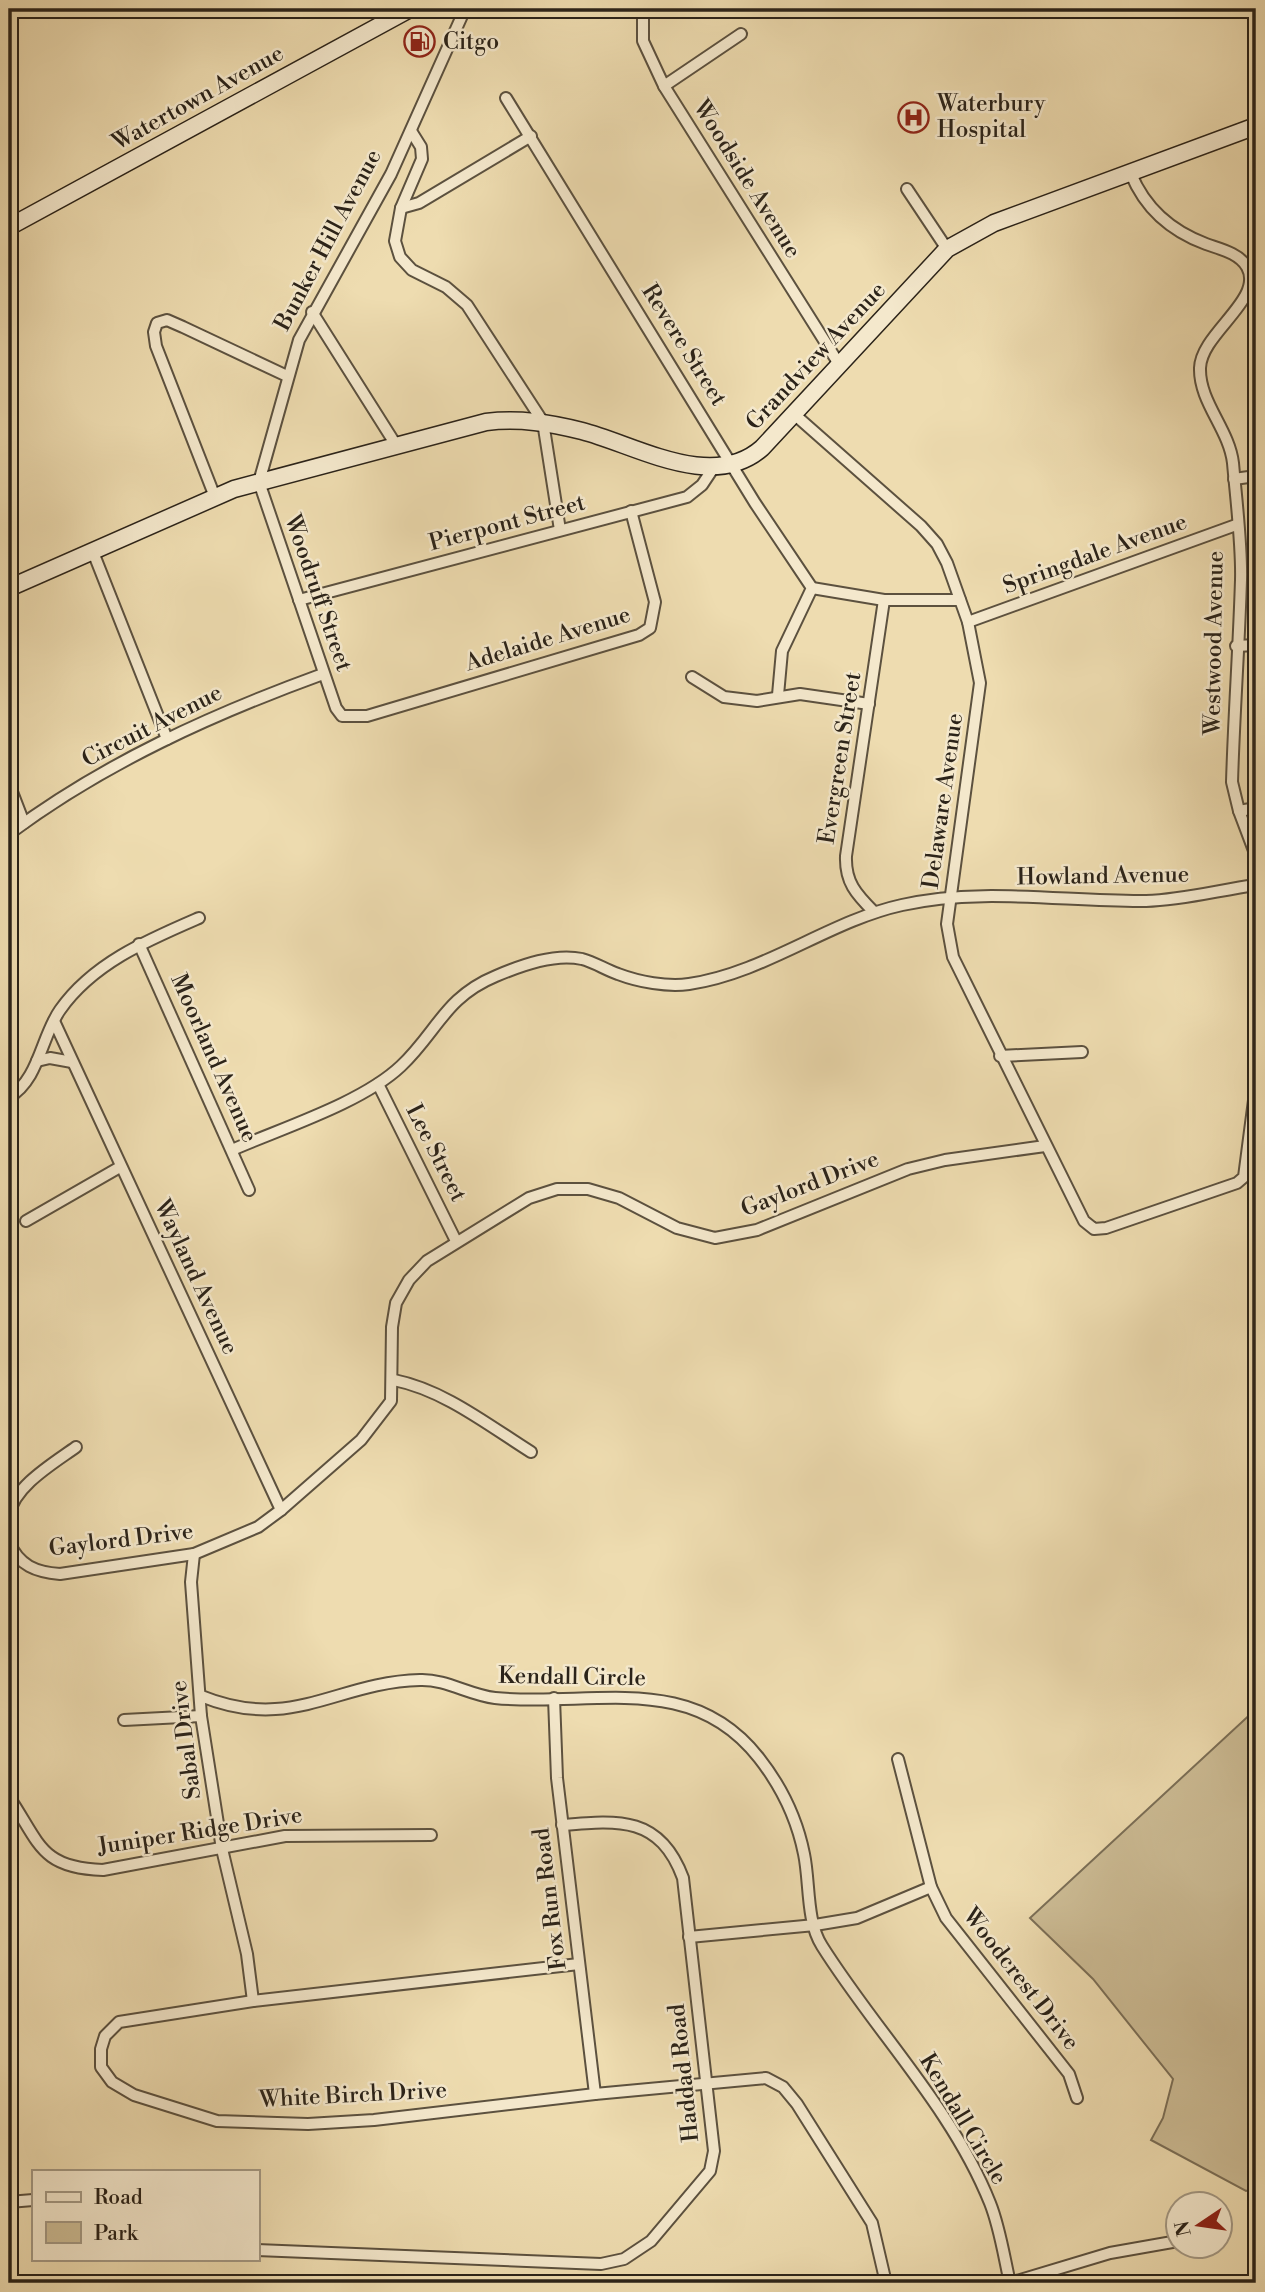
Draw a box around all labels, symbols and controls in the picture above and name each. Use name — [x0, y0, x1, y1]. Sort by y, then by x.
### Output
fuel station icon: Citgo — [403, 25, 437, 59]
place label: Citgo — [443, 28, 499, 56]
street label: Watertown Avenue — [107, 39, 289, 157]
place label: Waterbury Hospital — [936, 90, 1046, 144]
street label: Woodside Avenue — [687, 94, 807, 263]
hospital icon: Waterbury Hospital — [897, 100, 931, 134]
street label: Bunker Hill Avenue — [268, 145, 388, 336]
street label: Grandview Avenue — [740, 276, 892, 436]
street label: Revere Street — [635, 279, 733, 411]
street label: Pierpont Street — [426, 489, 588, 557]
street label: Springdale Avenue — [999, 508, 1191, 600]
street label: Woodruff Street — [278, 510, 358, 675]
street label: Westwood Avenue — [1198, 551, 1230, 736]
street label: Adelaide Avenue — [461, 601, 634, 678]
street label: Evergreen Street — [813, 670, 867, 846]
street label: Circuit Avenue — [77, 679, 227, 773]
street label: Delaware Avenue — [917, 711, 969, 891]
street label: Howland Avenue — [1017, 860, 1189, 892]
street label: Moorland Avenue — [164, 969, 264, 1147]
street label: Lee Street — [400, 1100, 472, 1206]
street label: Gaylord Drive — [737, 1145, 883, 1223]
street label: Wayland Avenue — [147, 1194, 244, 1359]
street label: Gaylord Drive — [47, 1517, 195, 1563]
street label: Kendall Circle — [498, 1662, 646, 1692]
street label: Sabal Drive — [165, 1679, 207, 1801]
street label: Juniper Ridge Drive — [95, 1801, 304, 1861]
street label: Fox Run Road — [527, 1826, 573, 1972]
street label: Woodcrest Drive — [956, 1901, 1085, 2056]
street label: Haddad Road — [663, 2002, 705, 2144]
street label: Kendall Circle — [913, 2048, 1013, 2190]
street label: White Birch Drive — [257, 2076, 448, 2114]
legend — [32, 2170, 259, 2260]
text: Road — [94, 2185, 143, 2211]
north arrow — [1164, 2190, 1234, 2260]
text: N — [1170, 2219, 1197, 2239]
text: Park — [94, 2221, 139, 2247]

